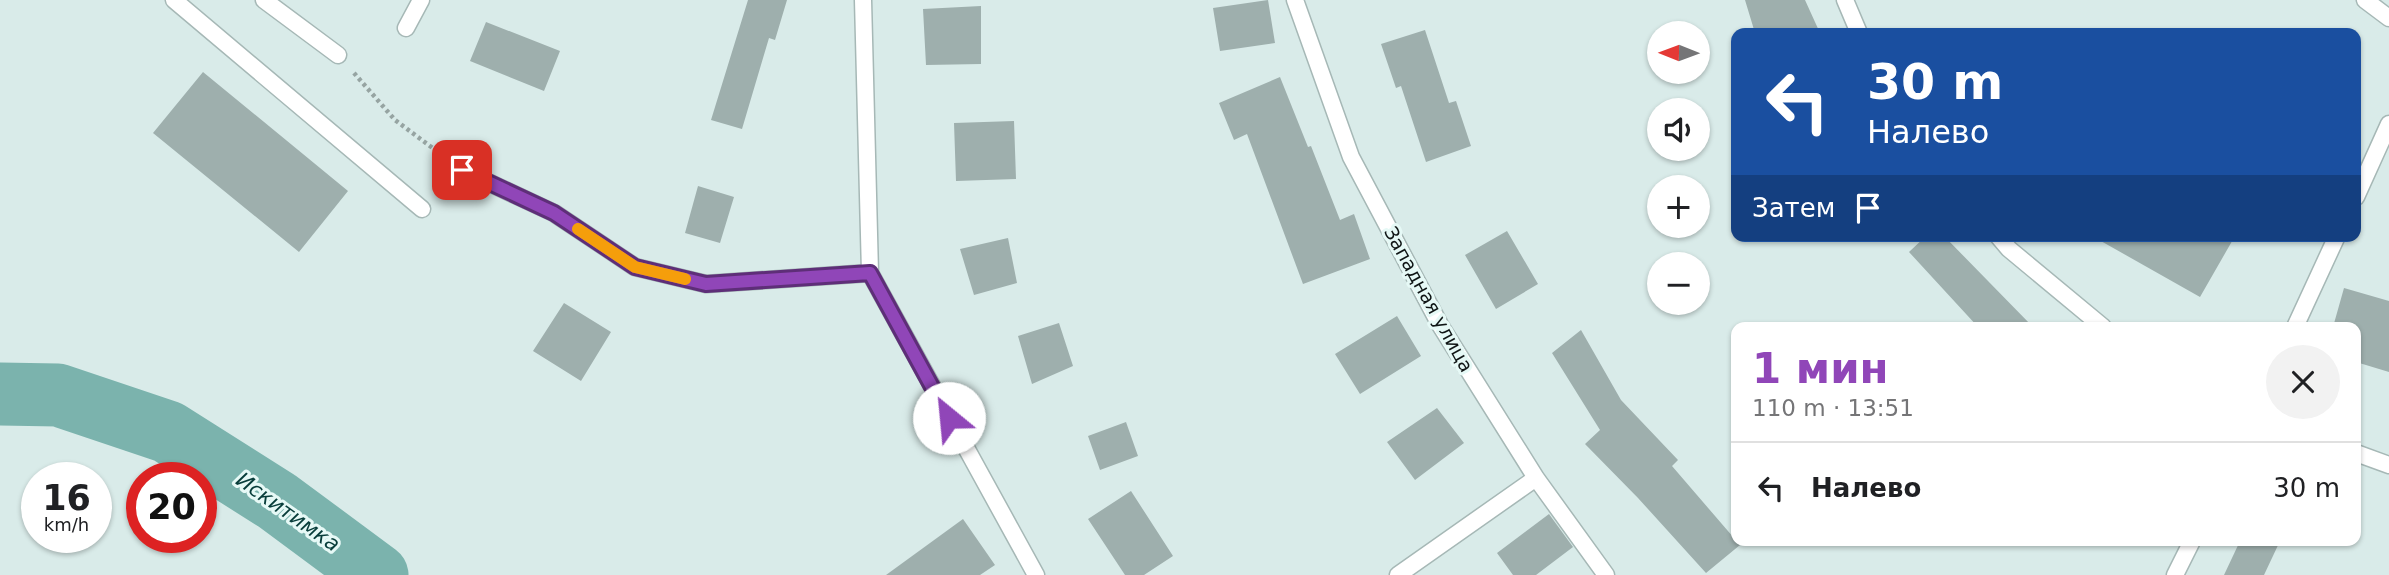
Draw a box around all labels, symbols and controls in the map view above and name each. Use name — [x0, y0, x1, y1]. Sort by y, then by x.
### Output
north arrow — [1647, 21, 1710, 84]
map controls — [1647, 21, 1710, 315]
text: 30 m — [1867, 54, 2003, 111]
icon: left — [1752, 56, 1843, 147]
button: sound — [1647, 98, 1710, 161]
text: Налево — [1867, 113, 1989, 151]
pin — [432, 140, 492, 200]
icon: arrive — [443, 151, 481, 189]
button: + — [1647, 175, 1710, 238]
icon: arrive — [1849, 189, 1887, 227]
text: Затем — [1752, 193, 1835, 223]
street label: Западная улица — [1380, 222, 1478, 376]
button: − — [1647, 252, 1710, 315]
text: 1 мин — [1752, 344, 1889, 393]
button: close — [2266, 345, 2340, 419]
position arrow — [912, 381, 986, 455]
text: 110 m · 13:51 — [1752, 395, 1914, 421]
speed limit sign: 20 — [126, 462, 217, 553]
water label: Искитимка — [232, 468, 344, 556]
icon: left — [1752, 469, 1790, 507]
text: Налево — [1811, 473, 1921, 503]
text: 30 m — [2273, 473, 2340, 503]
text: 16 — [42, 478, 91, 518]
text: km/h — [44, 514, 89, 535]

